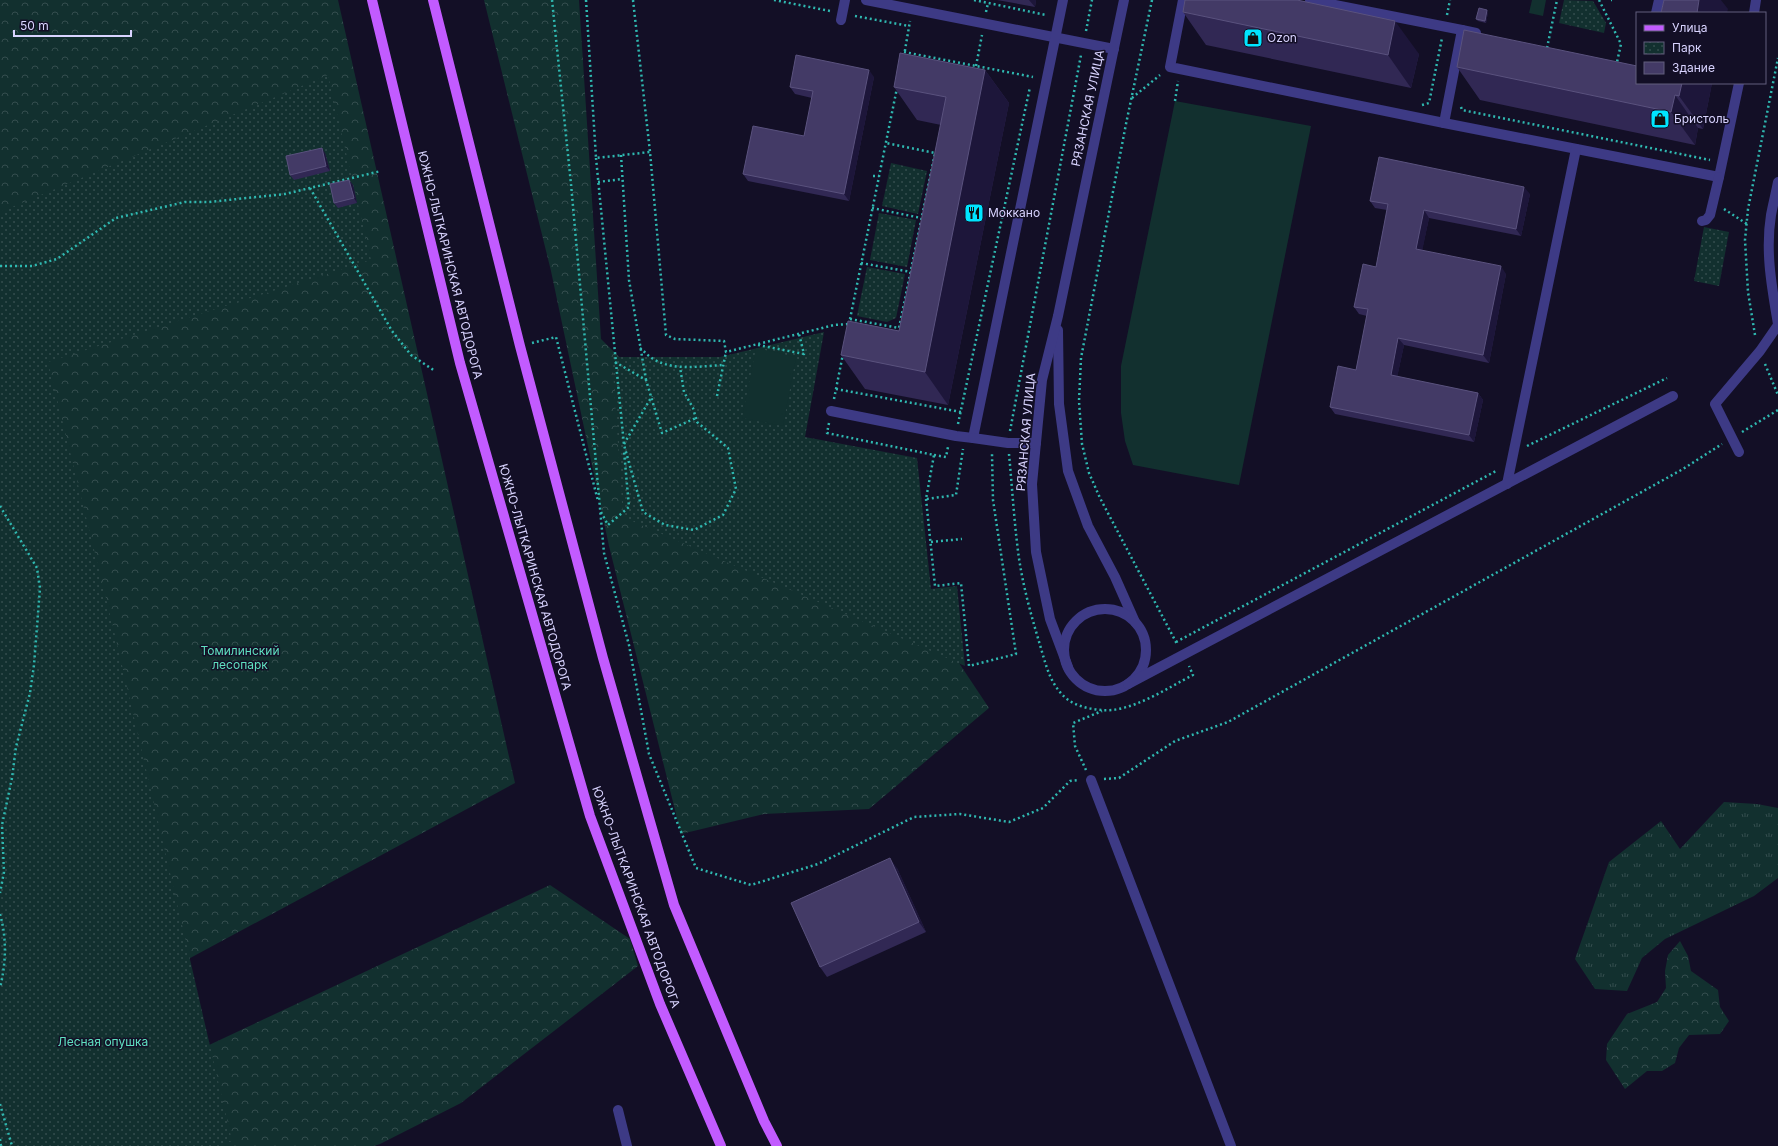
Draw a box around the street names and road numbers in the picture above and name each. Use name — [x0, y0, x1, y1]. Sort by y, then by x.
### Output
street label: РЯЗАНСКАЯ УЛИЦА — [1068, 48, 1107, 168]
street label: ЮЖНО-ЛЫТКАРИНСКАЯ АВТОДОРОГА — [415, 149, 486, 381]
street label: РЯЗАНСКАЯ УЛИЦА — [1013, 372, 1038, 492]
street label: ЮЖНО-ЛЫТКАРИНСКАЯ АВТОДОРОГА — [496, 462, 575, 692]
street label: ЮЖНО-ЛЫТКАРИНСКАЯ АВТОДОРОГА — [589, 784, 684, 1010]

